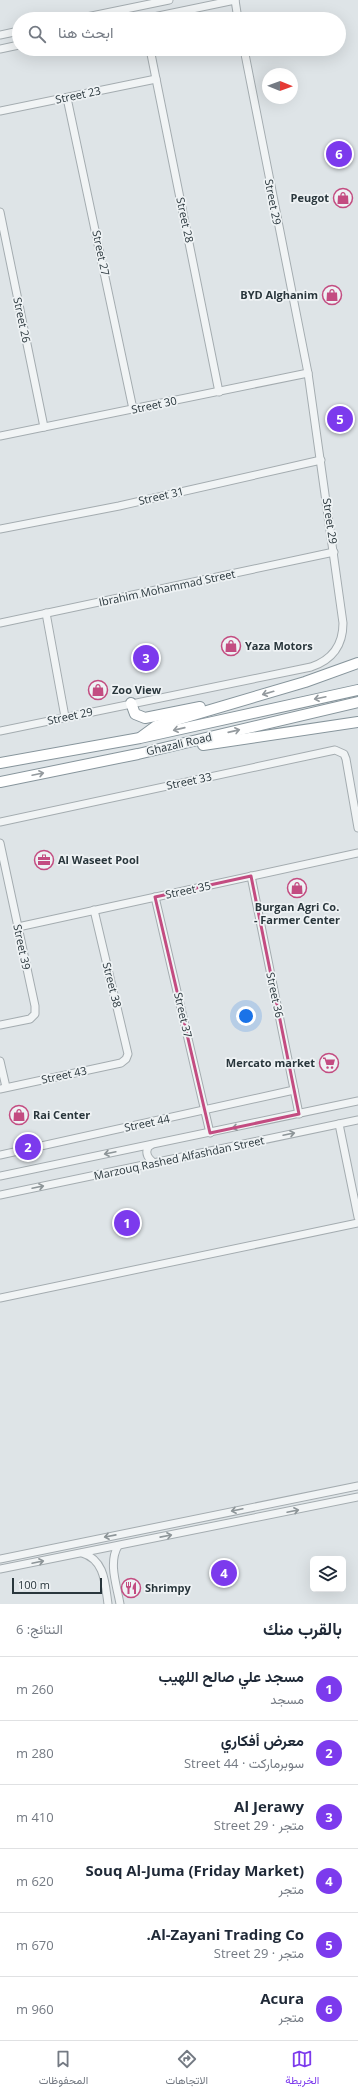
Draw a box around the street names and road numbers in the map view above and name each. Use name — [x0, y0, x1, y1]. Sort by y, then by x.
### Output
street label: Street 23 — [54, 82, 102, 107]
street label: Street 29 — [262, 178, 285, 226]
street label: Street 28 — [173, 196, 198, 244]
street label: Street 27 — [89, 229, 114, 277]
street label: Street 26 — [10, 296, 35, 344]
street label: Street 30 — [130, 392, 178, 417]
street label: Street 31 — [137, 483, 185, 508]
street label: Street 29 — [320, 497, 341, 545]
street label: Ibrahim Mohammad Street — [97, 566, 237, 609]
street label: Street 29 — [46, 703, 94, 728]
street label: Ghazali Road — [145, 729, 213, 758]
street label: Street 33 — [165, 768, 213, 793]
street label: Street 35 — [164, 877, 212, 902]
street label: Street 39 — [10, 923, 35, 971]
street label: Street 38 — [100, 961, 125, 1009]
street label: Street 36 — [263, 971, 288, 1019]
street label: Street 37 — [171, 991, 196, 1039]
street label: Street 43 — [40, 1062, 88, 1087]
street label: Street 44 — [123, 1110, 172, 1135]
street label: Marzouq Rashed Alfashdan Street — [92, 1132, 266, 1183]

